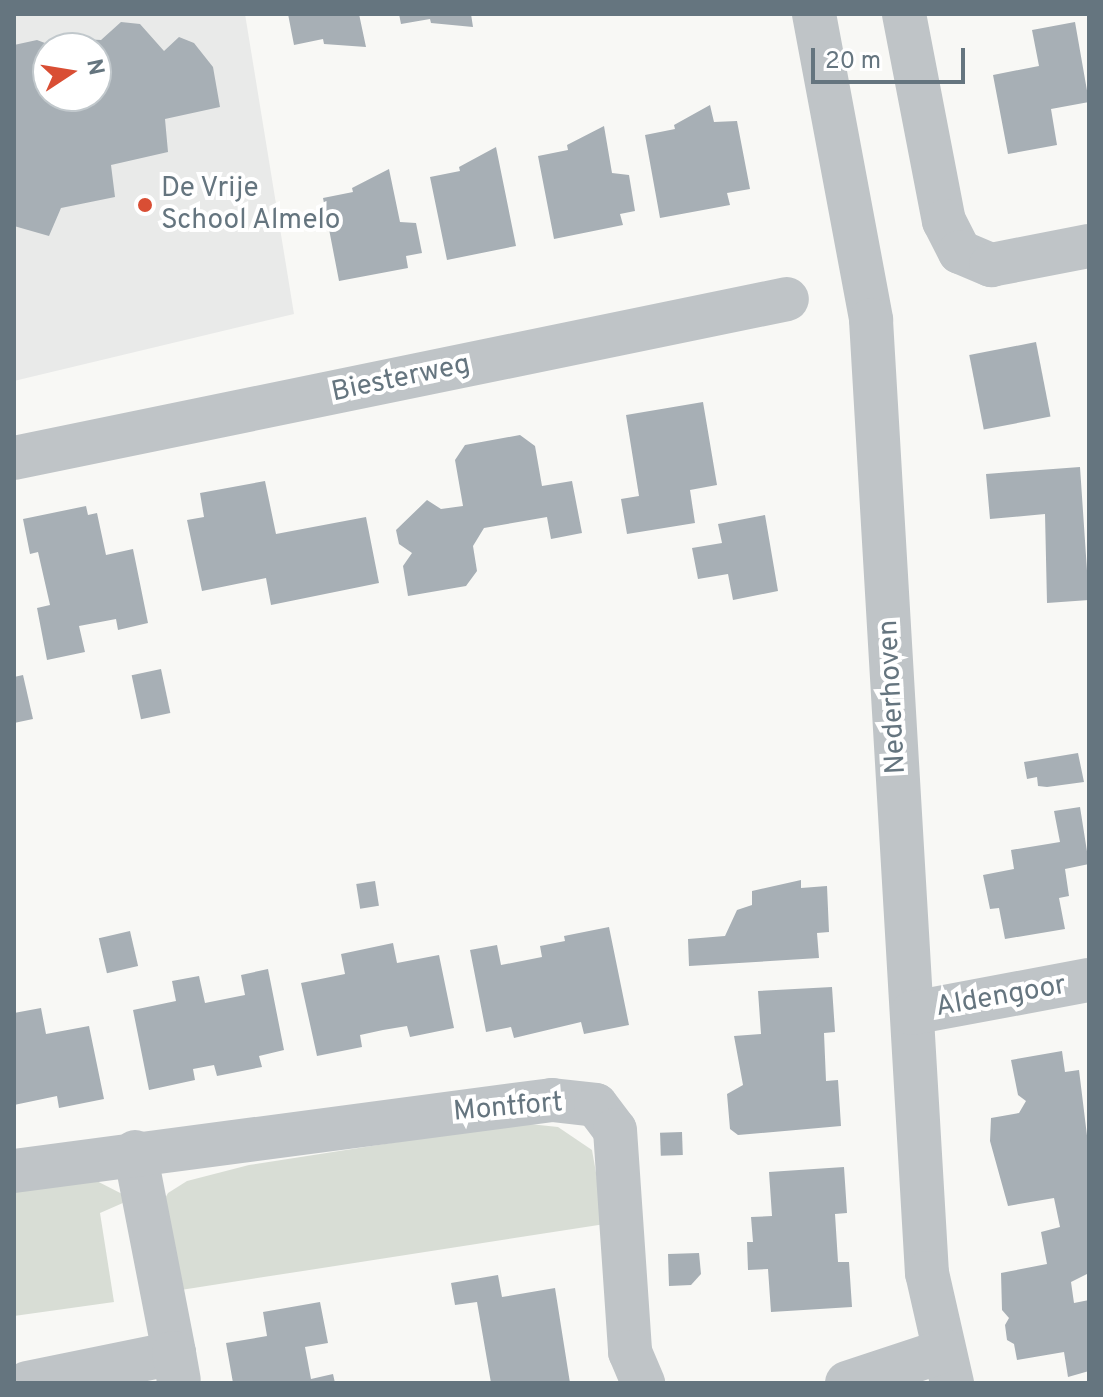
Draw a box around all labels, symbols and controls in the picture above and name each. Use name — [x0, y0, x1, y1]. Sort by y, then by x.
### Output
north arrow — [32, 32, 112, 112]
scale bar — [815, 32, 969, 82]
text: 20 m — [825, 47, 881, 77]
text: N — [79, 57, 109, 78]
place label: De Vrije School Almelo — [161, 172, 342, 238]
marker: De Vrije School Almelo — [136, 196, 154, 214]
street label: Biesterweg — [329, 348, 473, 410]
street label: Nederhoven — [872, 619, 914, 775]
street label: Aldengoor — [933, 969, 1069, 1025]
street label: Montfort — [452, 1086, 564, 1130]

